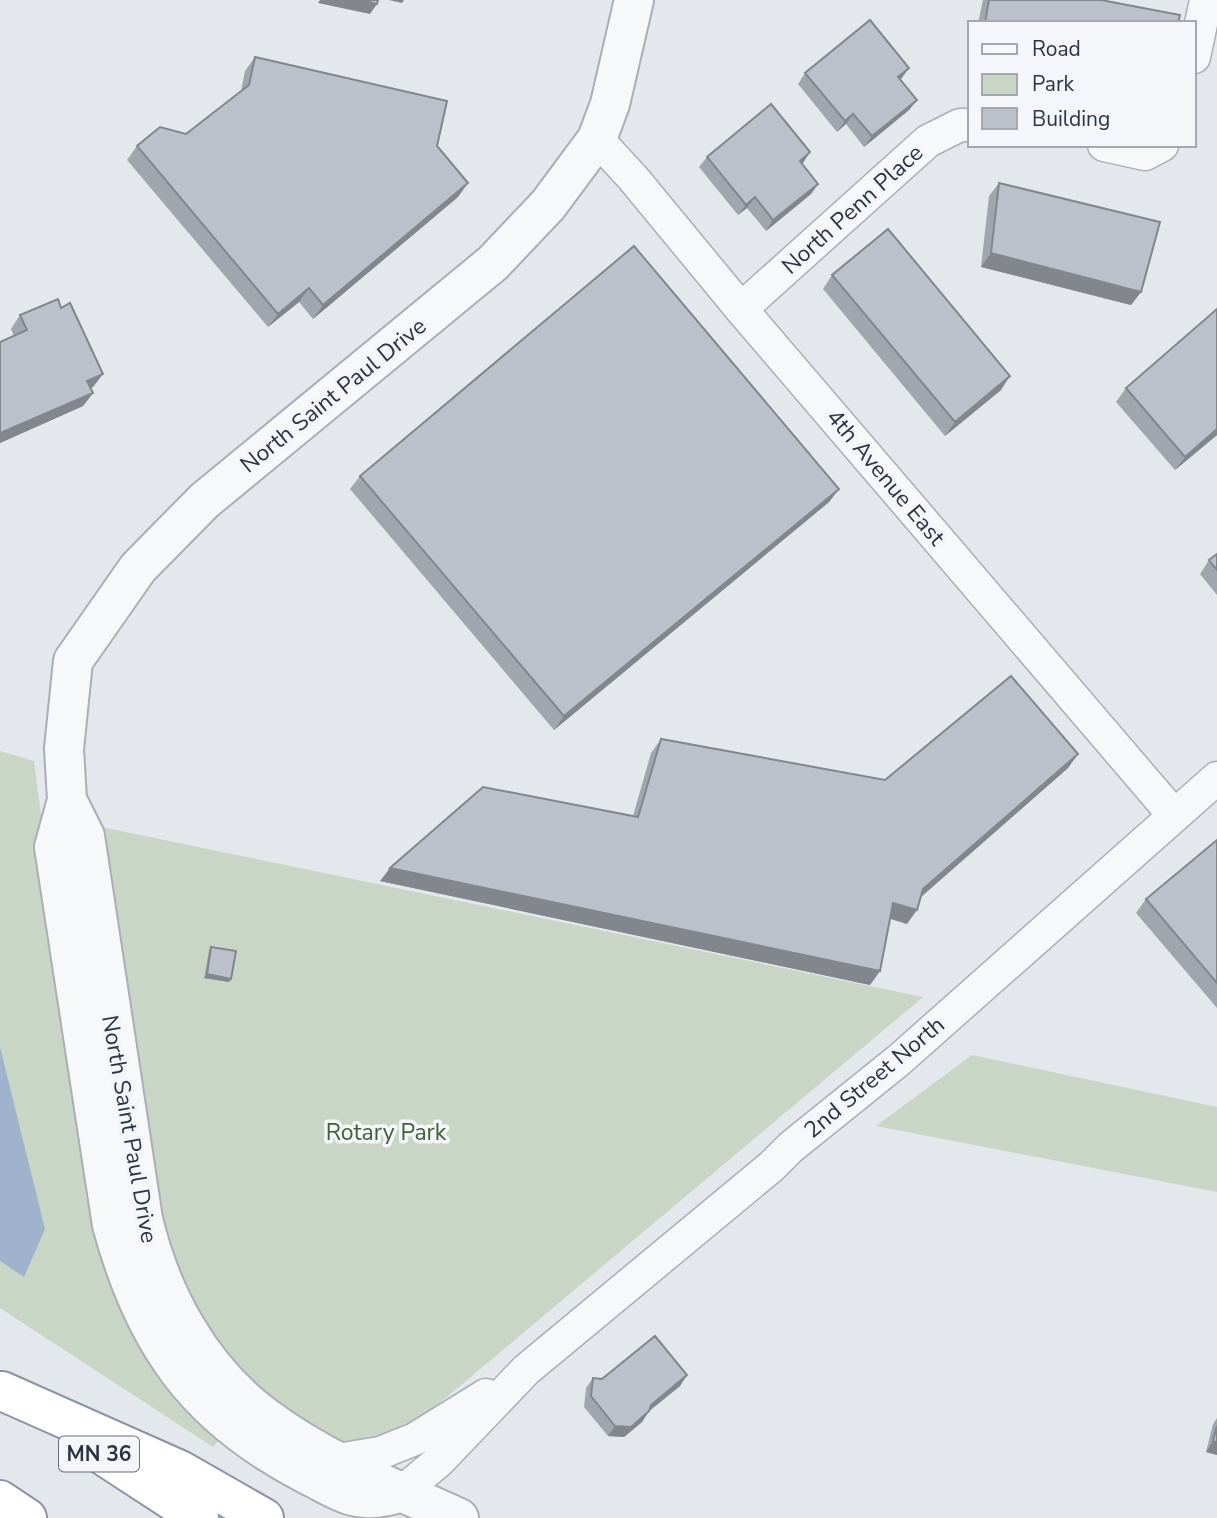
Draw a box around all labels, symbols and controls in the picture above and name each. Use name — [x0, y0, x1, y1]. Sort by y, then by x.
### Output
legend — [968, 21, 1196, 147]
text: Road — [1032, 35, 1081, 63]
text: Park — [1032, 70, 1074, 98]
text: Building — [1032, 105, 1110, 133]
street label: North Penn Place — [775, 138, 930, 281]
street label: North Saint Paul Drive — [234, 311, 433, 480]
street label: 4th Avenue East — [819, 402, 953, 553]
street label: 2nd Street North — [797, 1009, 951, 1145]
street label: North Saint Paul Drive — [94, 1013, 165, 1245]
park label: Rotary Park — [326, 1117, 447, 1148]
road number: MN 36 — [59, 1436, 139, 1472]

